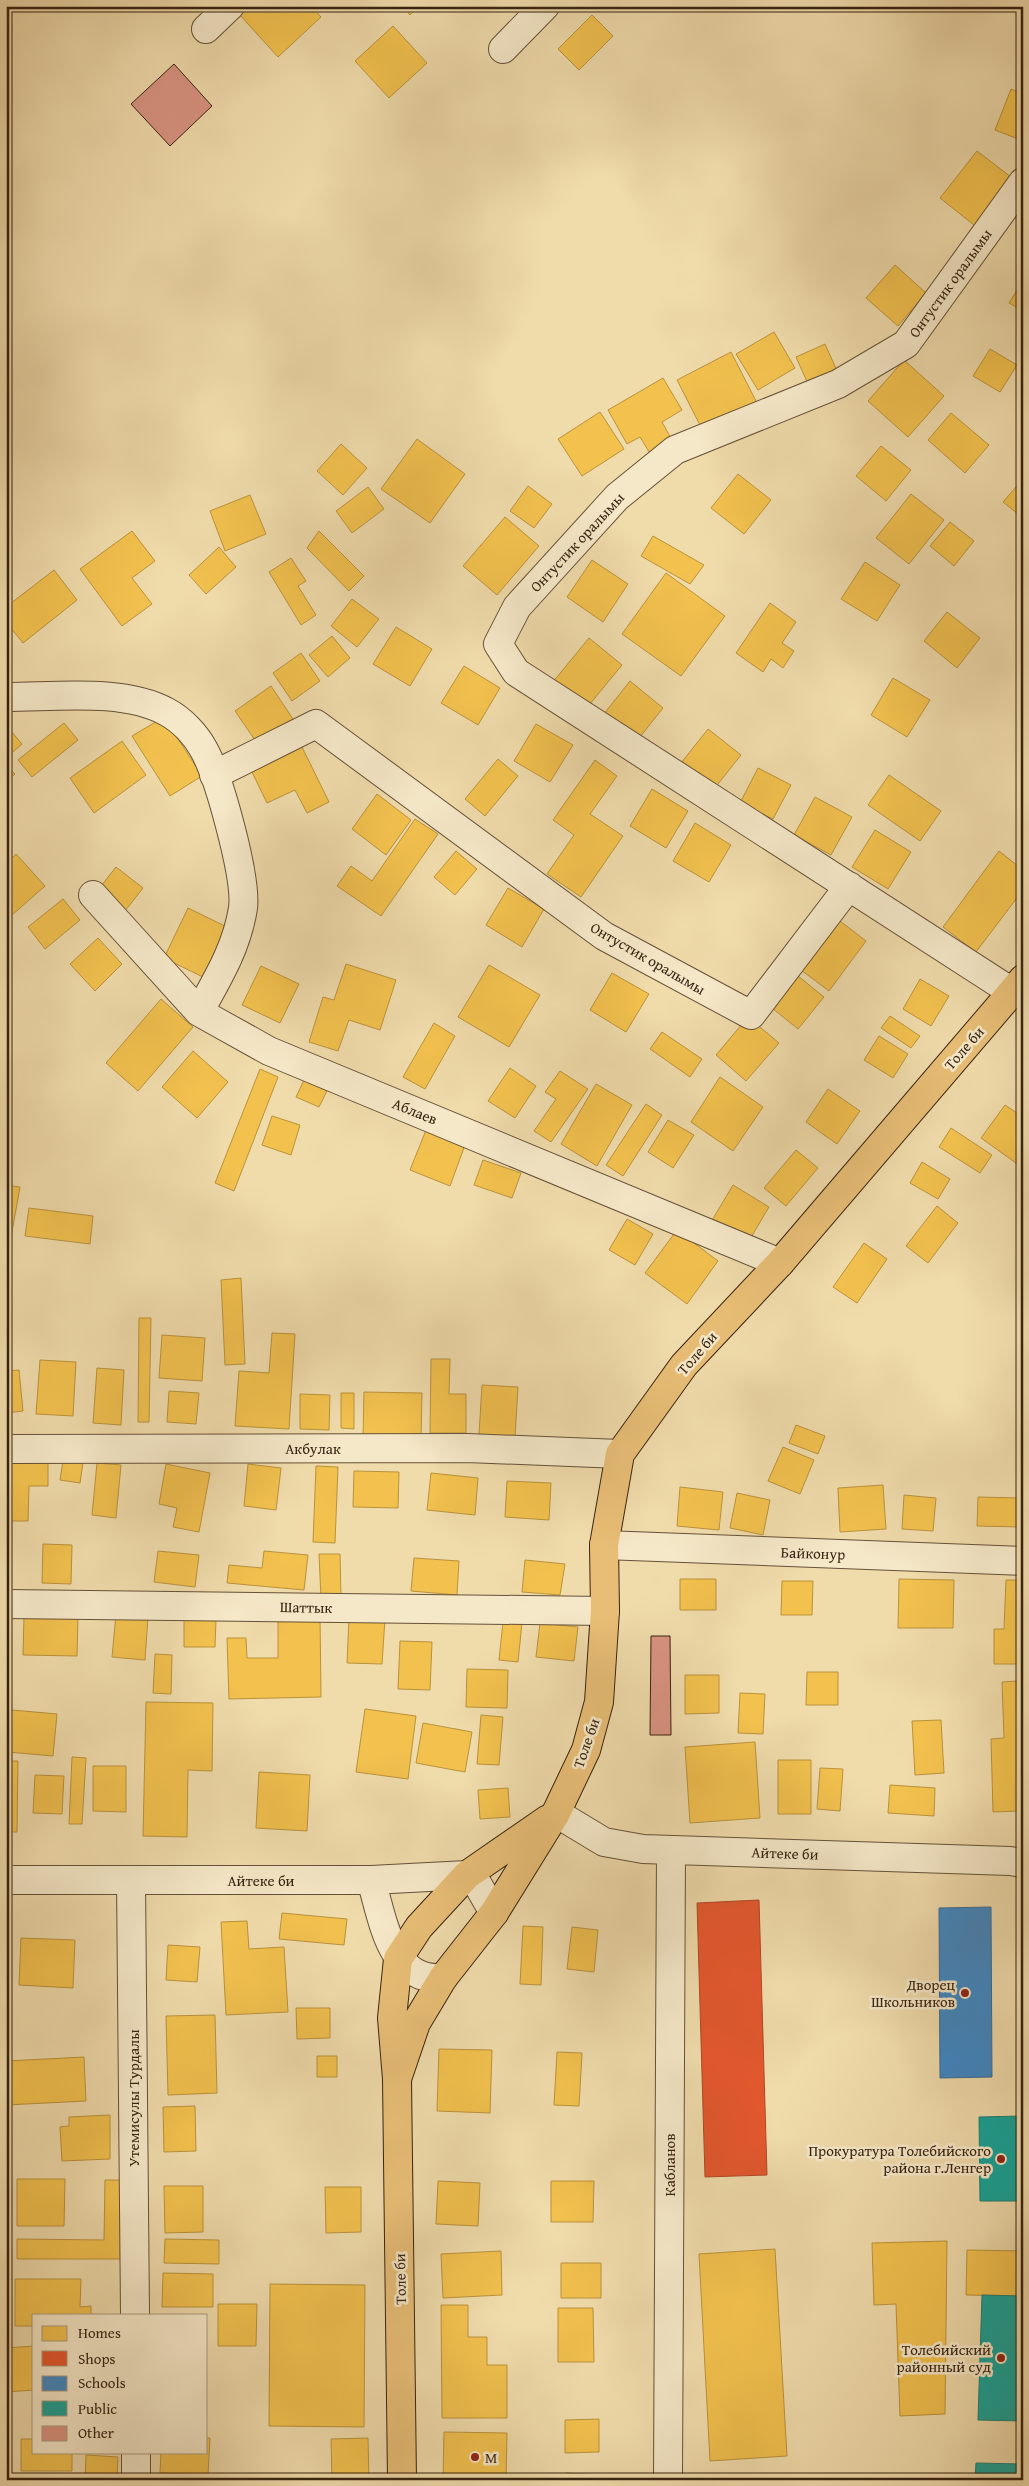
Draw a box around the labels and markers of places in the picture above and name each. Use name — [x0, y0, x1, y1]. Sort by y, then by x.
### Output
place label: Дворец Школьников — [871, 1974, 955, 2012]
marker: Дворец Школьников — [959, 1987, 971, 1999]
place label: Прокуратура Толебийского района г.Ленгер — [808, 2140, 991, 2178]
marker: Прокуратура Толебийского района г.Ленгер — [995, 2153, 1007, 2165]
place label: Толебийский районный суд — [897, 2339, 991, 2377]
marker: Толебийский районный суд — [995, 2352, 1007, 2364]
place label: M — [485, 2447, 497, 2468]
marker: M — [469, 2451, 481, 2463]

